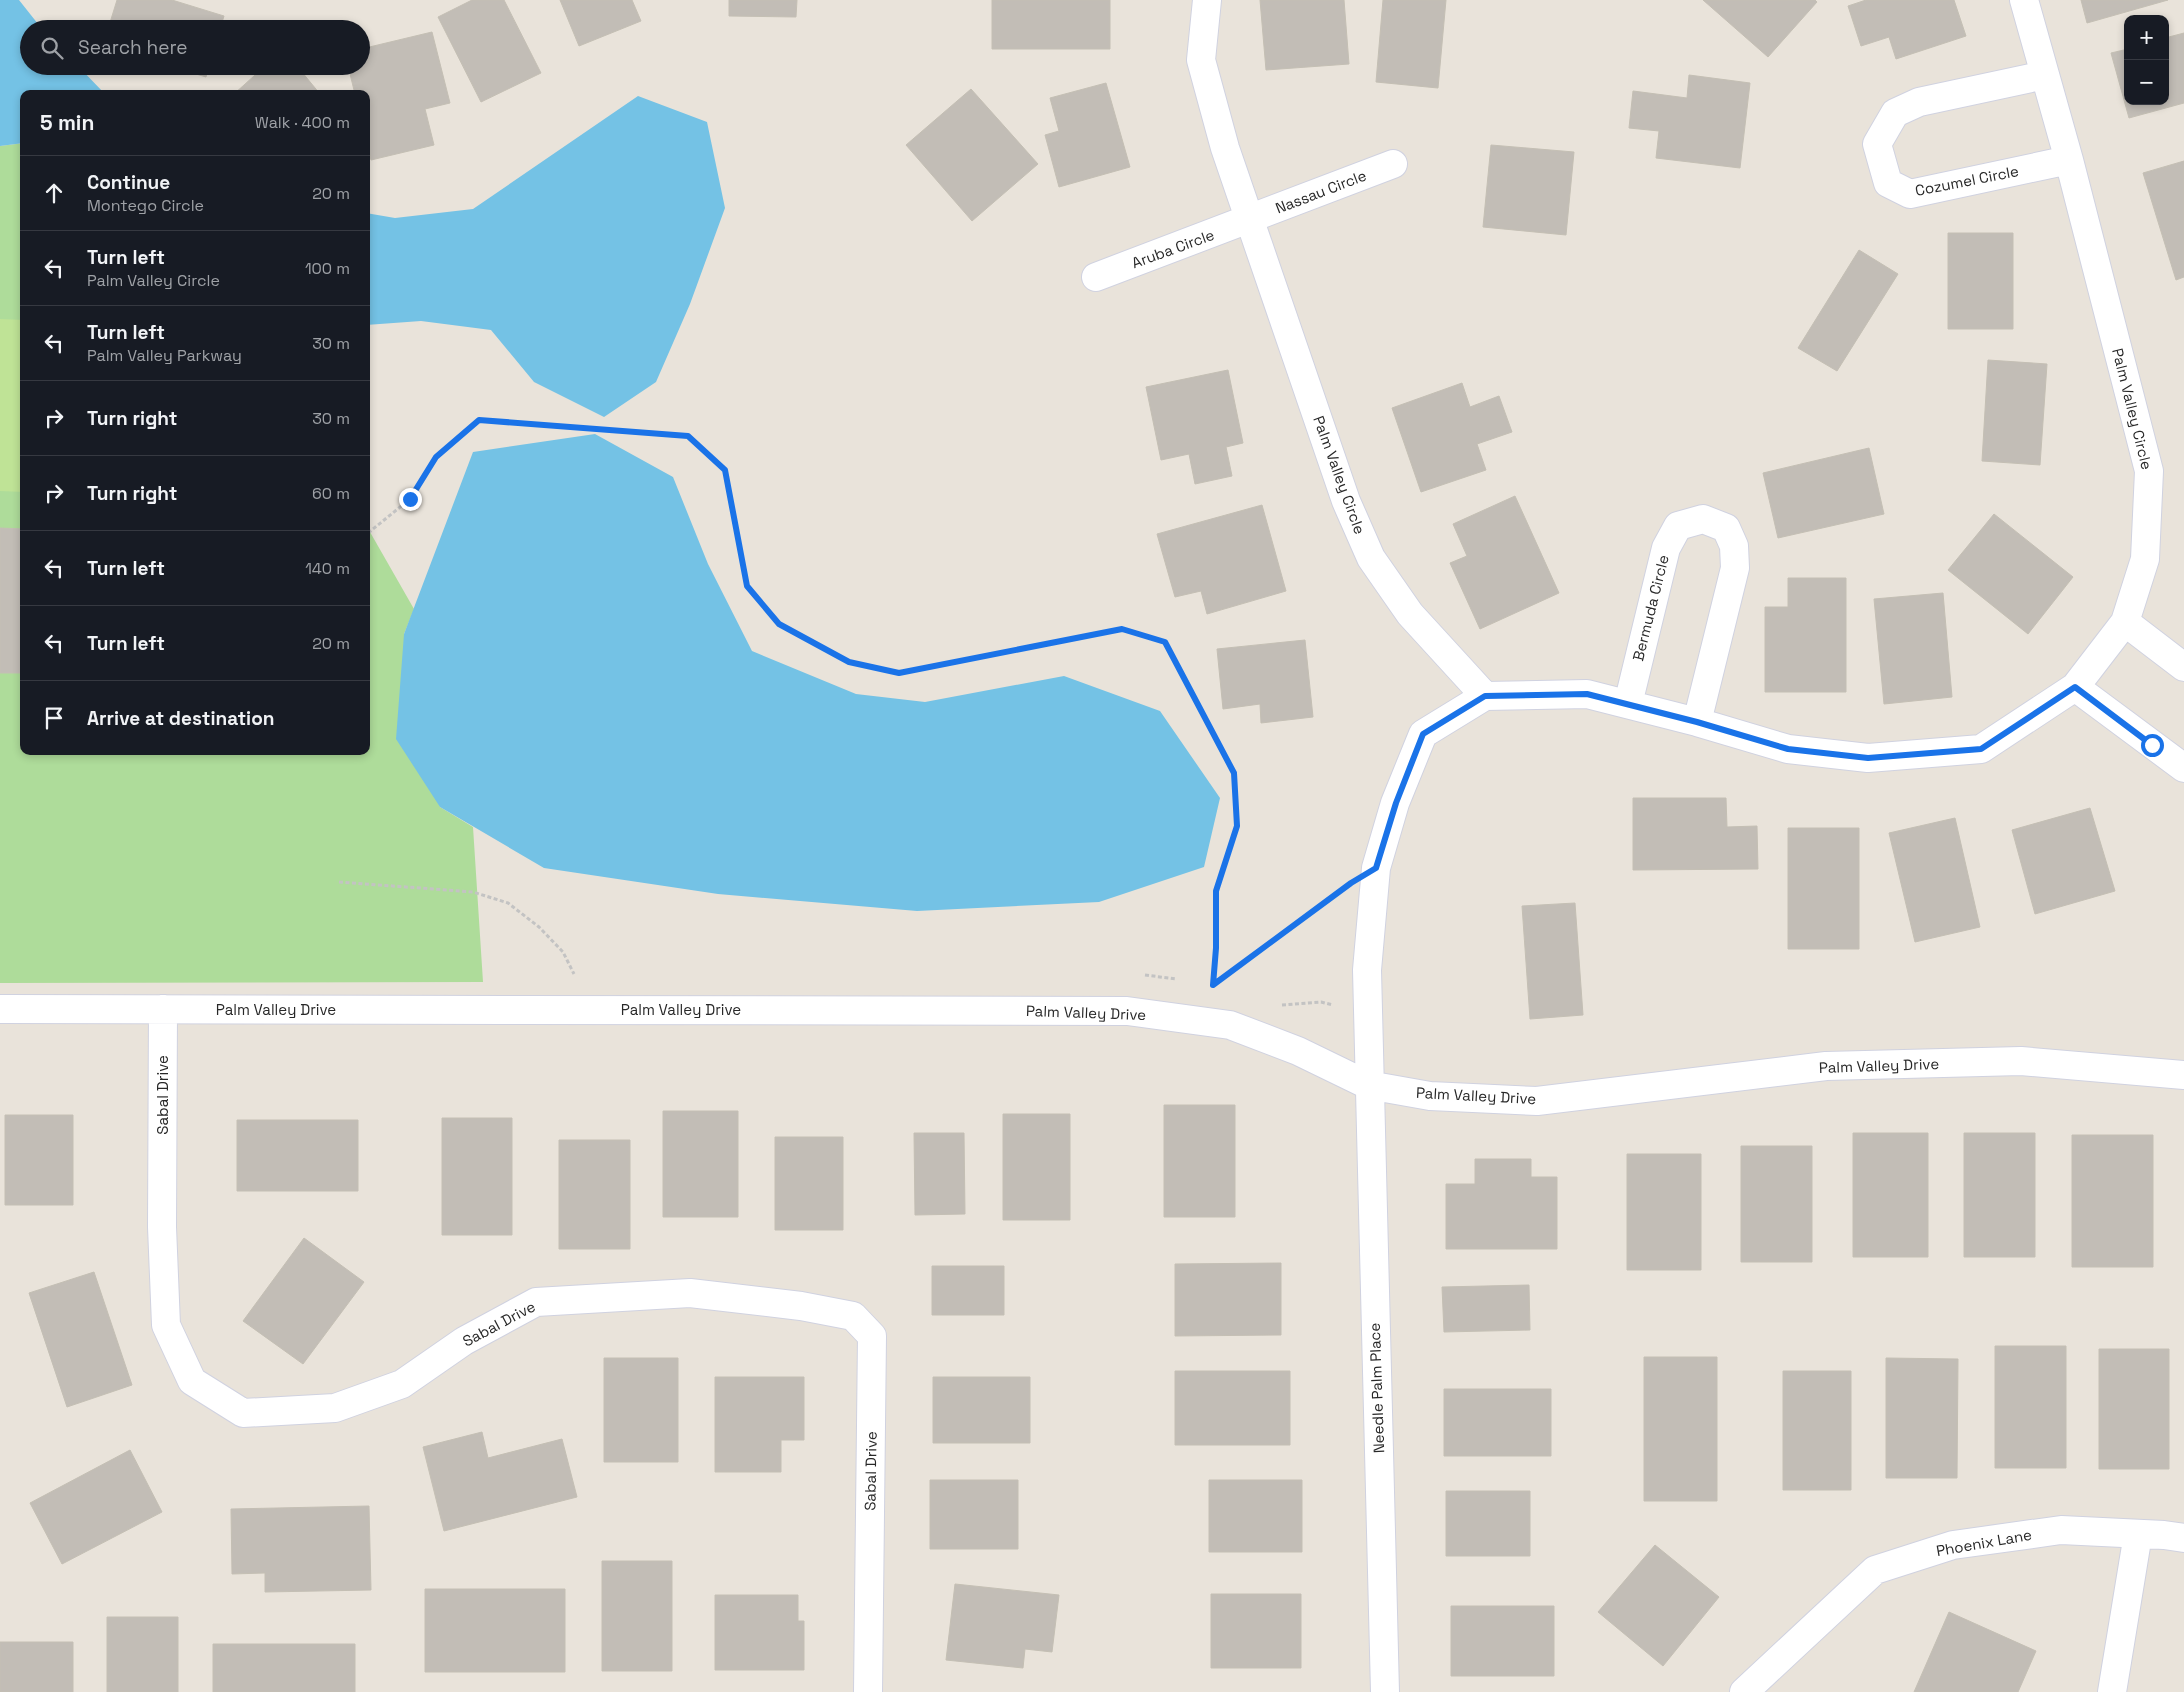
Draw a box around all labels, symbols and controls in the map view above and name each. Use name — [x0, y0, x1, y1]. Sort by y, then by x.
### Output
map controls — [2124, 15, 2169, 105]
button: + — [2124, 15, 2169, 60]
search box — [20, 20, 370, 75]
icon: search — [38, 34, 66, 62]
text: Search here — [78, 35, 188, 60]
button: − — [2124, 60, 2169, 105]
text: 5 min — [40, 109, 94, 136]
text: Walk · 400 m — [255, 112, 350, 133]
street label: Cozumel Circle — [1913, 161, 2020, 200]
street label: Nassau Circle — [1273, 165, 1369, 218]
text: Continue — [87, 170, 170, 195]
icon: ahead — [40, 179, 68, 207]
text: 20 m — [312, 183, 350, 204]
text: Montego Circle — [87, 195, 204, 216]
street label: Aruba Circle — [1129, 225, 1217, 272]
text: Turn left — [87, 245, 165, 270]
icon: left — [40, 254, 68, 282]
text: 100 m — [305, 258, 350, 279]
text: Palm Valley Circle — [87, 270, 220, 291]
text: Turn left — [87, 320, 165, 345]
icon: left — [40, 329, 68, 357]
text: 30 m — [312, 333, 350, 354]
text: Palm Valley Parkway — [87, 345, 242, 366]
street label: Palm Valley Circle — [2108, 346, 2157, 472]
icon: right — [40, 404, 68, 432]
text: Turn right — [87, 406, 177, 431]
text: 30 m — [312, 408, 350, 429]
street label: Palm Valley Circle — [1309, 413, 1370, 537]
icon: right — [40, 479, 68, 507]
text: Turn right — [87, 481, 177, 506]
text: 60 m — [312, 483, 350, 504]
route end — [399, 488, 422, 511]
street label: Bermuda Circle — [1628, 553, 1673, 663]
icon: left — [40, 554, 68, 582]
text: Turn left — [87, 556, 165, 581]
text: 140 m — [305, 558, 350, 579]
icon: left — [40, 629, 68, 657]
text: Turn left — [87, 631, 165, 656]
text: 20 m — [312, 633, 350, 654]
icon: arrive — [40, 704, 68, 732]
text: Arrive at destination — [87, 706, 275, 731]
route start — [2141, 734, 2164, 757]
street label: Palm Valley Drive — [216, 1000, 336, 1019]
street label: Palm Valley Drive — [621, 1000, 741, 1019]
street label: Palm Valley Drive — [1026, 1001, 1147, 1024]
street label: Palm Valley Drive — [1819, 1054, 1940, 1077]
street label: Sabal Drive — [153, 1055, 172, 1135]
street label: Palm Valley Drive — [1415, 1083, 1537, 1108]
street label: Sabal Drive — [459, 1296, 538, 1351]
street label: Needle Palm Place — [1365, 1322, 1388, 1454]
street label: Sabal Drive — [860, 1431, 881, 1511]
street label: Phoenix Lane — [1935, 1525, 2033, 1560]

